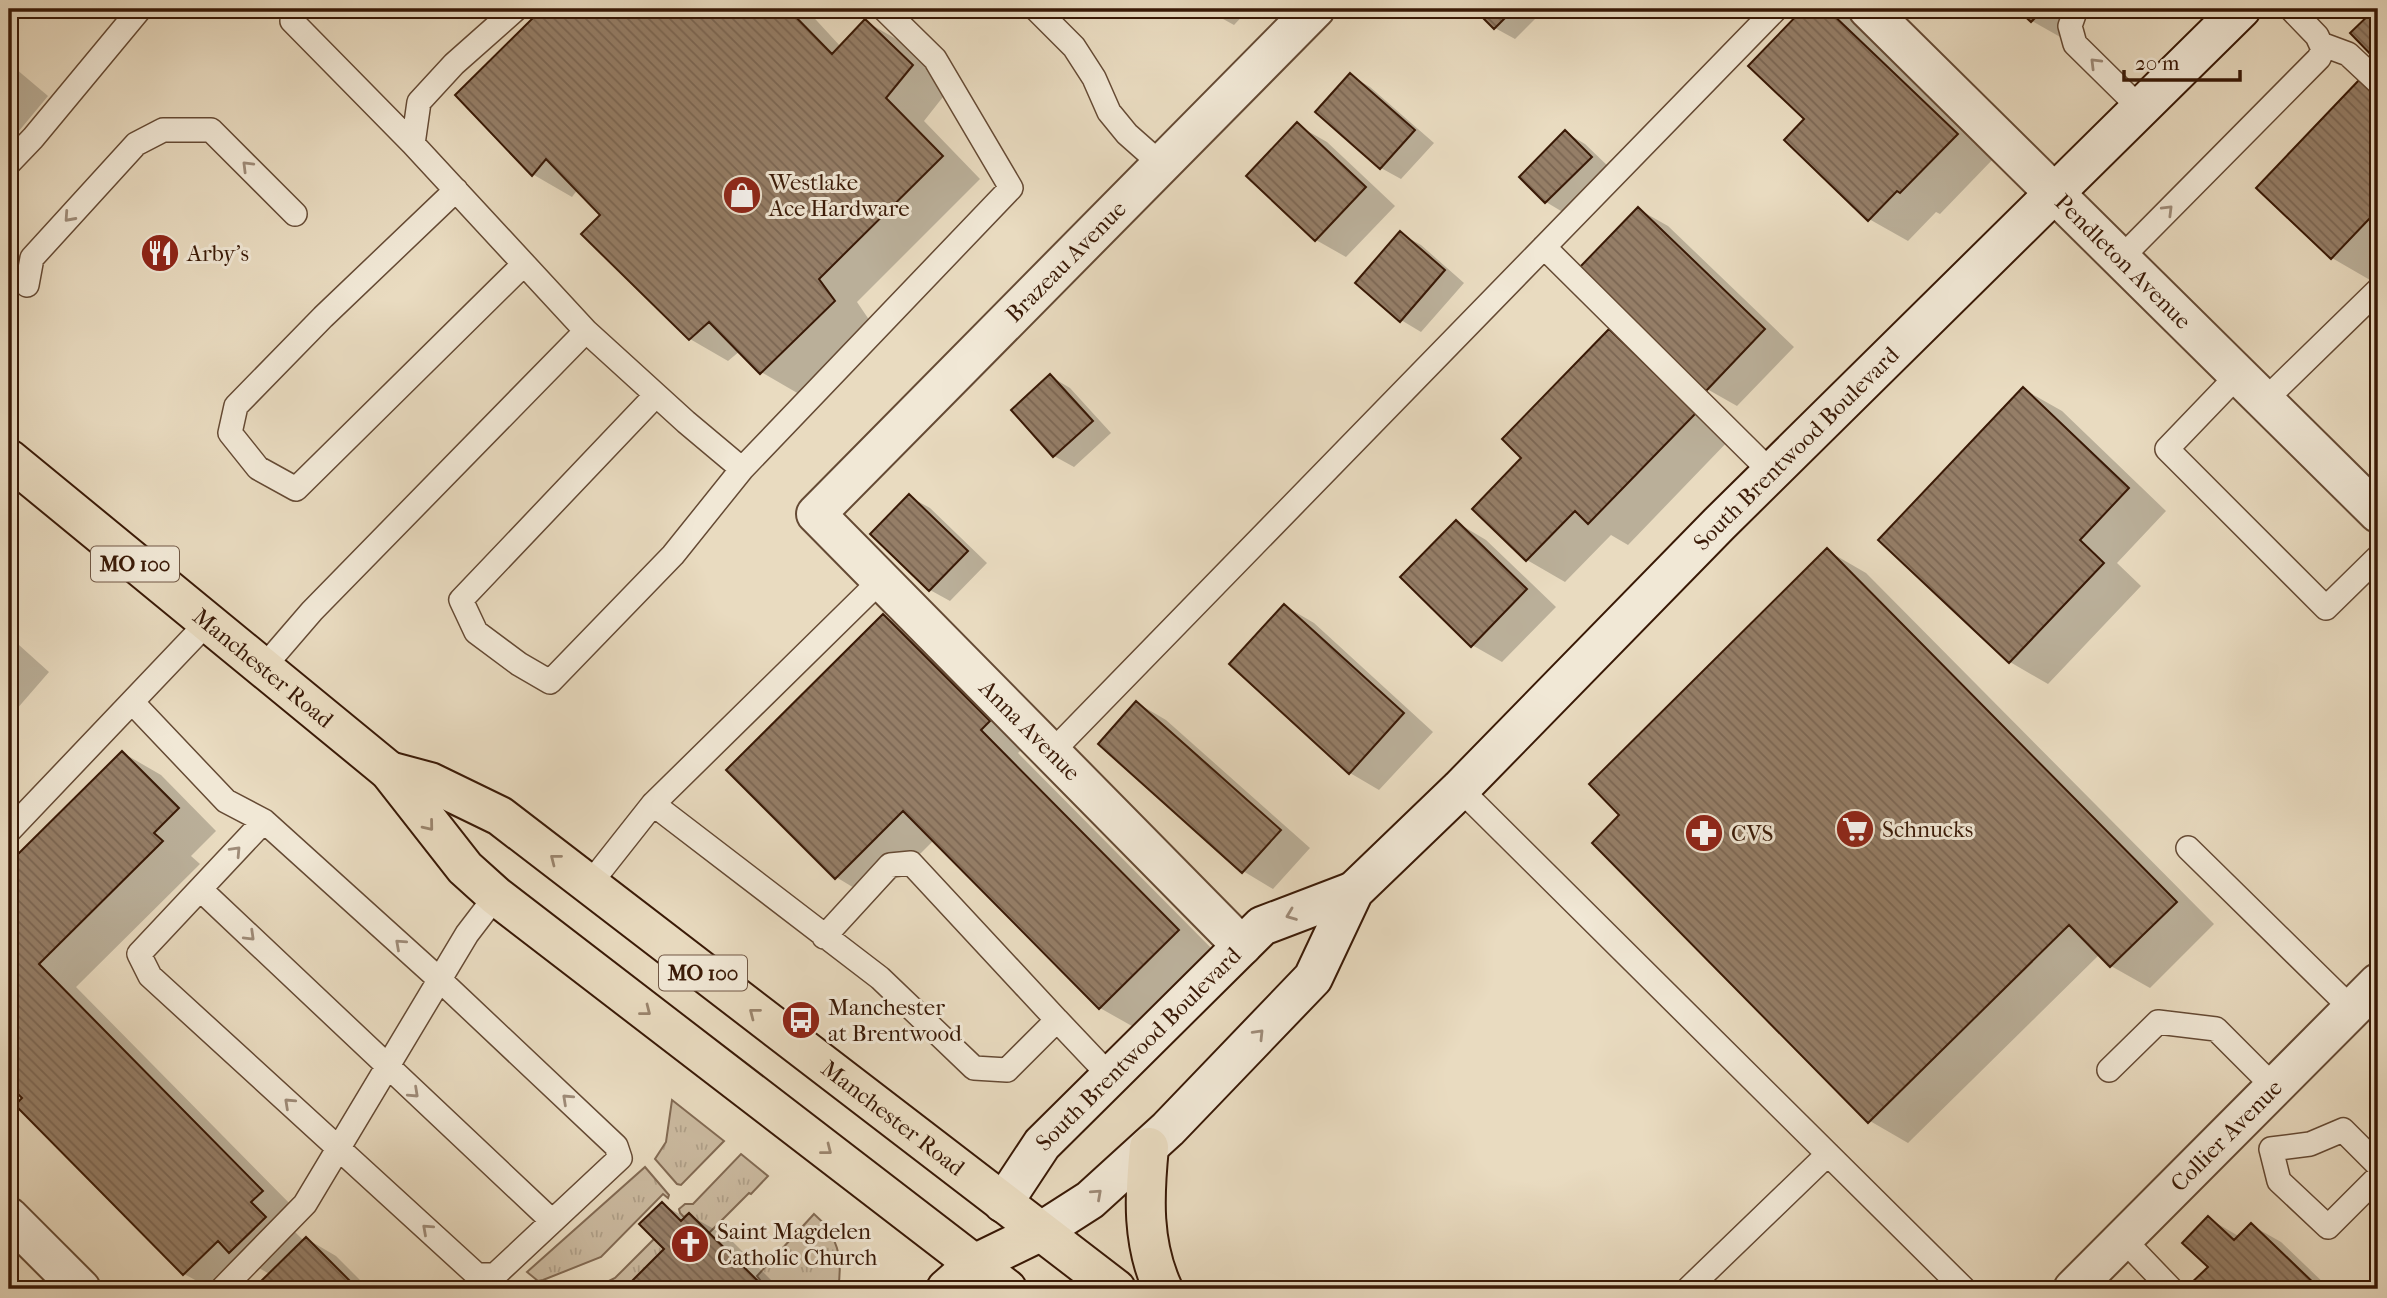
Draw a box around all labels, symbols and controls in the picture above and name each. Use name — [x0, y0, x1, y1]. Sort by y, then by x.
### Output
scale bar — [2124, 38, 2240, 82]
text: 20 m — [2135, 51, 2180, 75]
one-way arrow — [2090, 59, 2103, 72]
one-way arrow — [242, 161, 255, 174]
place label: Westlake Ace Hardware — [768, 169, 910, 222]
shop icon: Westlake Ace Hardware — [721, 174, 763, 216]
street label: Pendleton Avenue — [2049, 189, 2197, 335]
street label: Brazeau Avenue — [1000, 195, 1132, 328]
one-way arrow — [2160, 206, 2173, 219]
one-way arrow — [65, 209, 77, 222]
restaurant icon: Arby's — [139, 232, 181, 274]
place label: Arby's — [186, 240, 249, 267]
street label: South Brentwood Boulevard — [1688, 341, 1905, 556]
road number: MO 100 — [91, 546, 179, 582]
street label: Manchester Road — [187, 603, 339, 734]
street label: Anna Avenue — [973, 674, 1086, 786]
supermarket icon: Schnucks — [1834, 808, 1876, 850]
pharmacy icon: CVS — [1683, 812, 1725, 854]
place label: Schnucks — [1882, 816, 1973, 843]
one-way arrow — [421, 818, 434, 830]
place label: CVS — [1731, 820, 1773, 847]
one-way arrow — [228, 846, 241, 859]
one-way arrow — [550, 854, 562, 867]
one-way arrow — [1285, 907, 1297, 921]
one-way arrow — [241, 928, 254, 941]
one-way arrow — [396, 940, 409, 952]
street label: South Brentwood Boulevard — [1030, 941, 1247, 1157]
road number: MO 100 — [659, 956, 747, 990]
place label: Manchester at Brentwood — [828, 994, 962, 1047]
bus stop icon: Manchester at Brentwood — [780, 999, 822, 1041]
one-way arrow — [639, 1003, 651, 1016]
one-way arrow — [749, 1008, 762, 1021]
one-way arrow — [1250, 1029, 1263, 1042]
street label: Manchester Road — [816, 1055, 970, 1182]
street label: Collier Avenue — [2165, 1074, 2288, 1197]
one-way arrow — [406, 1085, 419, 1097]
one-way arrow — [562, 1095, 575, 1108]
one-way arrow — [284, 1099, 297, 1111]
one-way arrow — [819, 1141, 831, 1154]
one-way arrow — [1089, 1190, 1102, 1202]
place label: Saint Magdelen Catholic Church — [717, 1218, 878, 1271]
church icon: Saint Magdelen Catholic Church — [669, 1223, 711, 1265]
one-way arrow — [422, 1225, 435, 1237]

